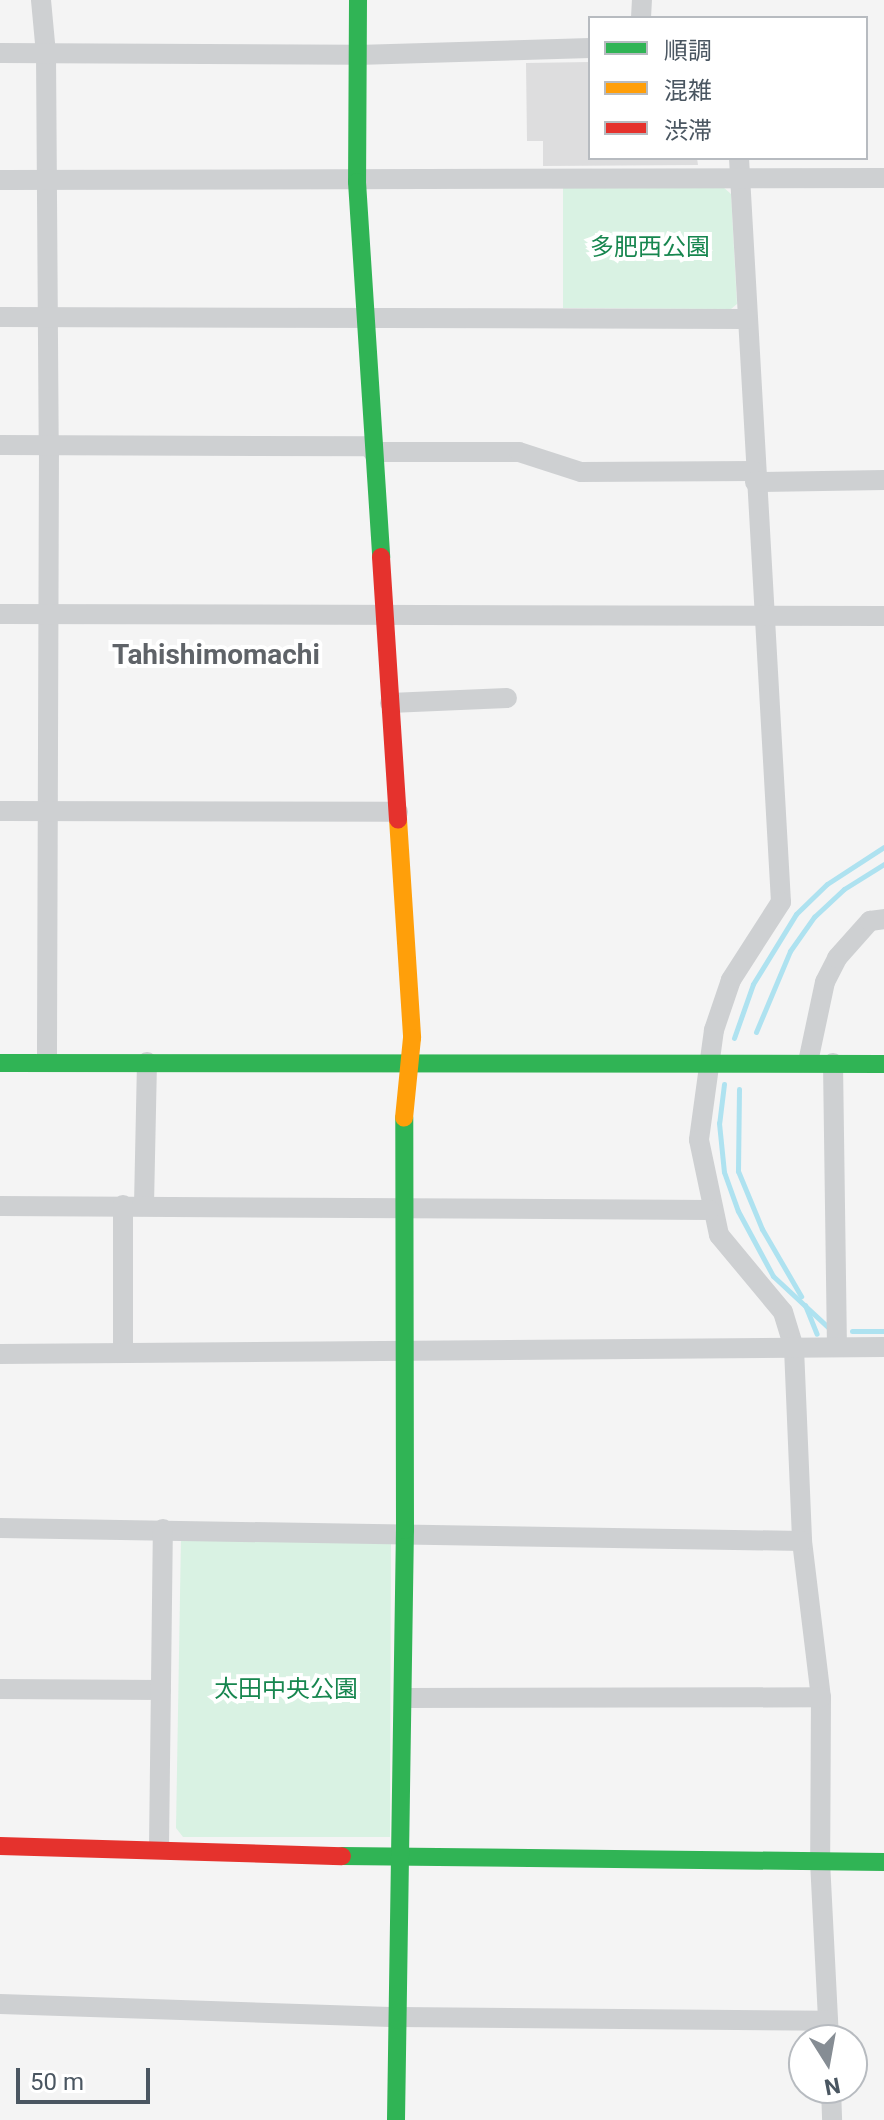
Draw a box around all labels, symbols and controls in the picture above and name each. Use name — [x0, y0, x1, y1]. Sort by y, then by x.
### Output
legend — [588, 16, 868, 160]
text: 順調 — [664, 37, 712, 65]
text: 混雑 — [664, 77, 712, 105]
text: 渋滞 — [664, 117, 712, 145]
park label: 多肥西公園 — [590, 234, 710, 262]
district label: Tahishimomachi — [112, 638, 320, 672]
park label: 太田中央公園 — [214, 1676, 358, 1704]
north arrow — [788, 2024, 868, 2104]
scale bar — [20, 2052, 154, 2102]
text: 50 m — [30, 2068, 84, 2096]
text: N — [822, 2072, 842, 2100]

